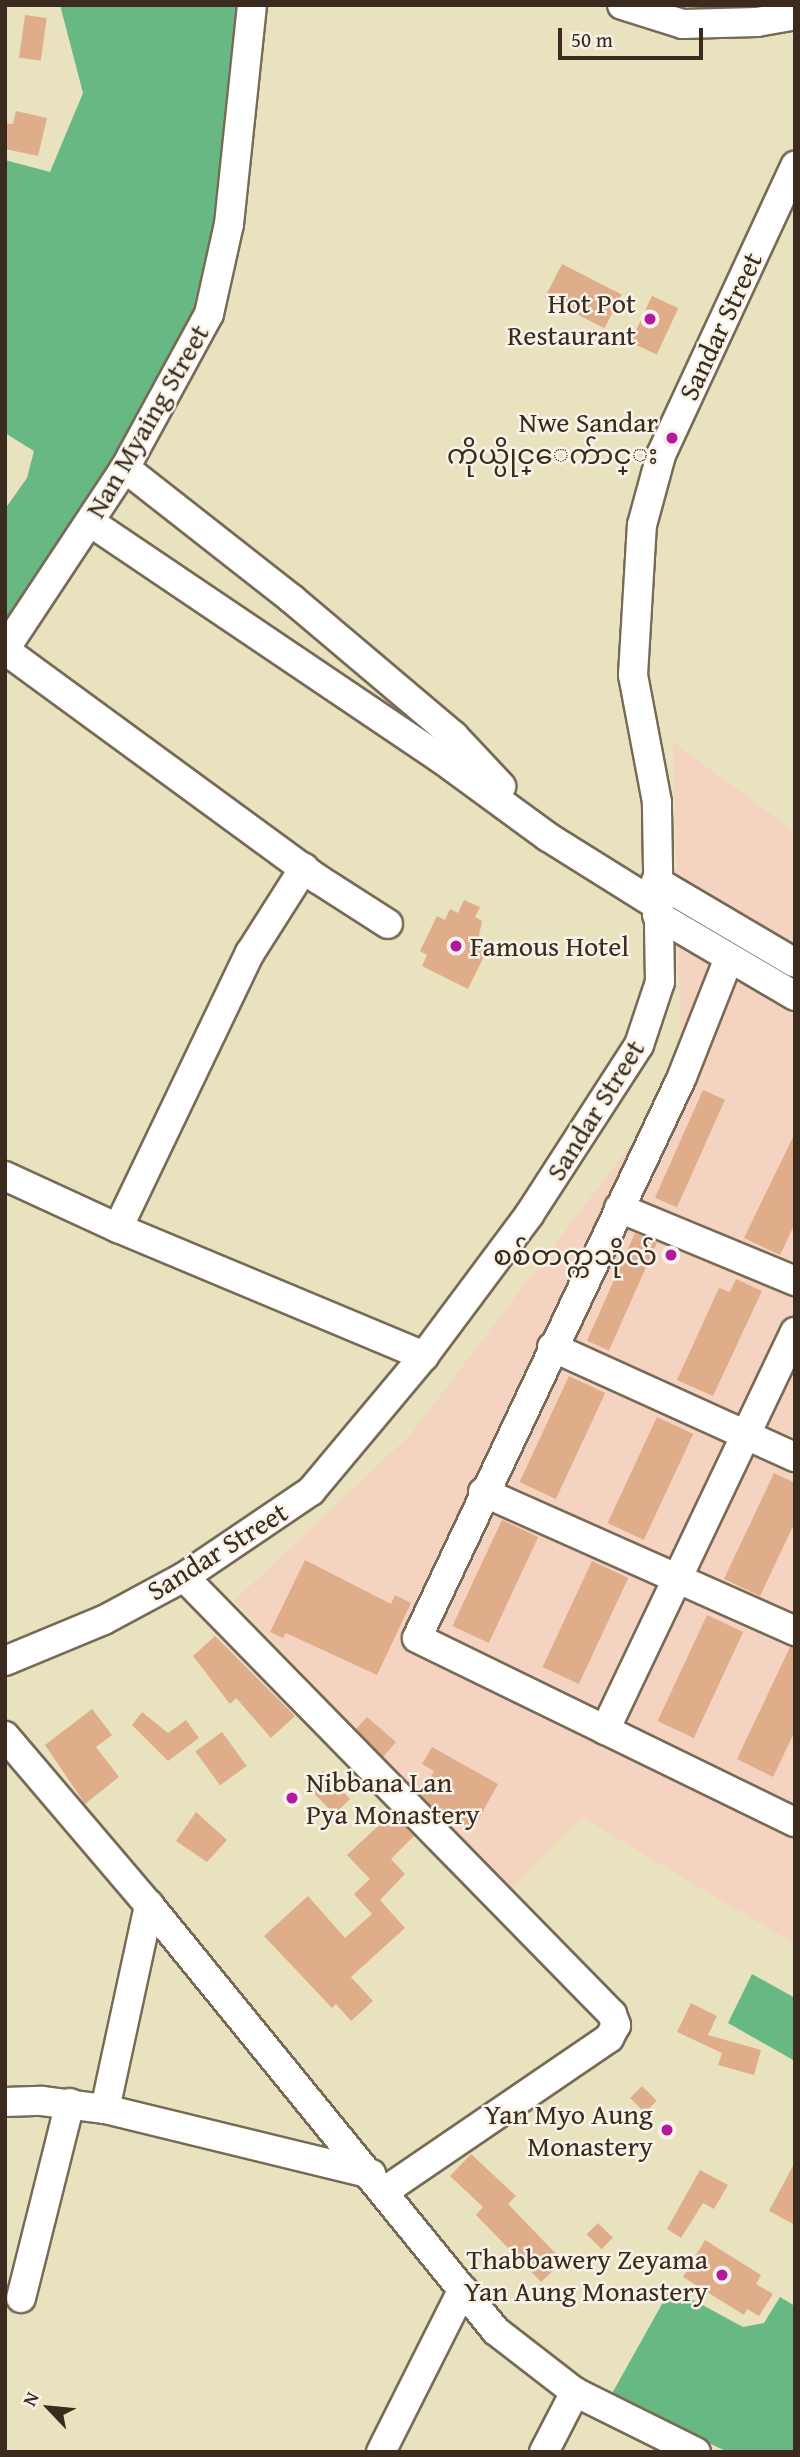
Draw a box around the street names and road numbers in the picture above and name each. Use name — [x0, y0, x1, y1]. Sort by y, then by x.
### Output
street label: Sandar Street — [671, 247, 769, 405]
street label: Nan Myaing Street — [78, 318, 216, 524]
street label: Sandar Street — [539, 1034, 651, 1186]
street label: Sandar Street — [141, 1495, 293, 1607]

